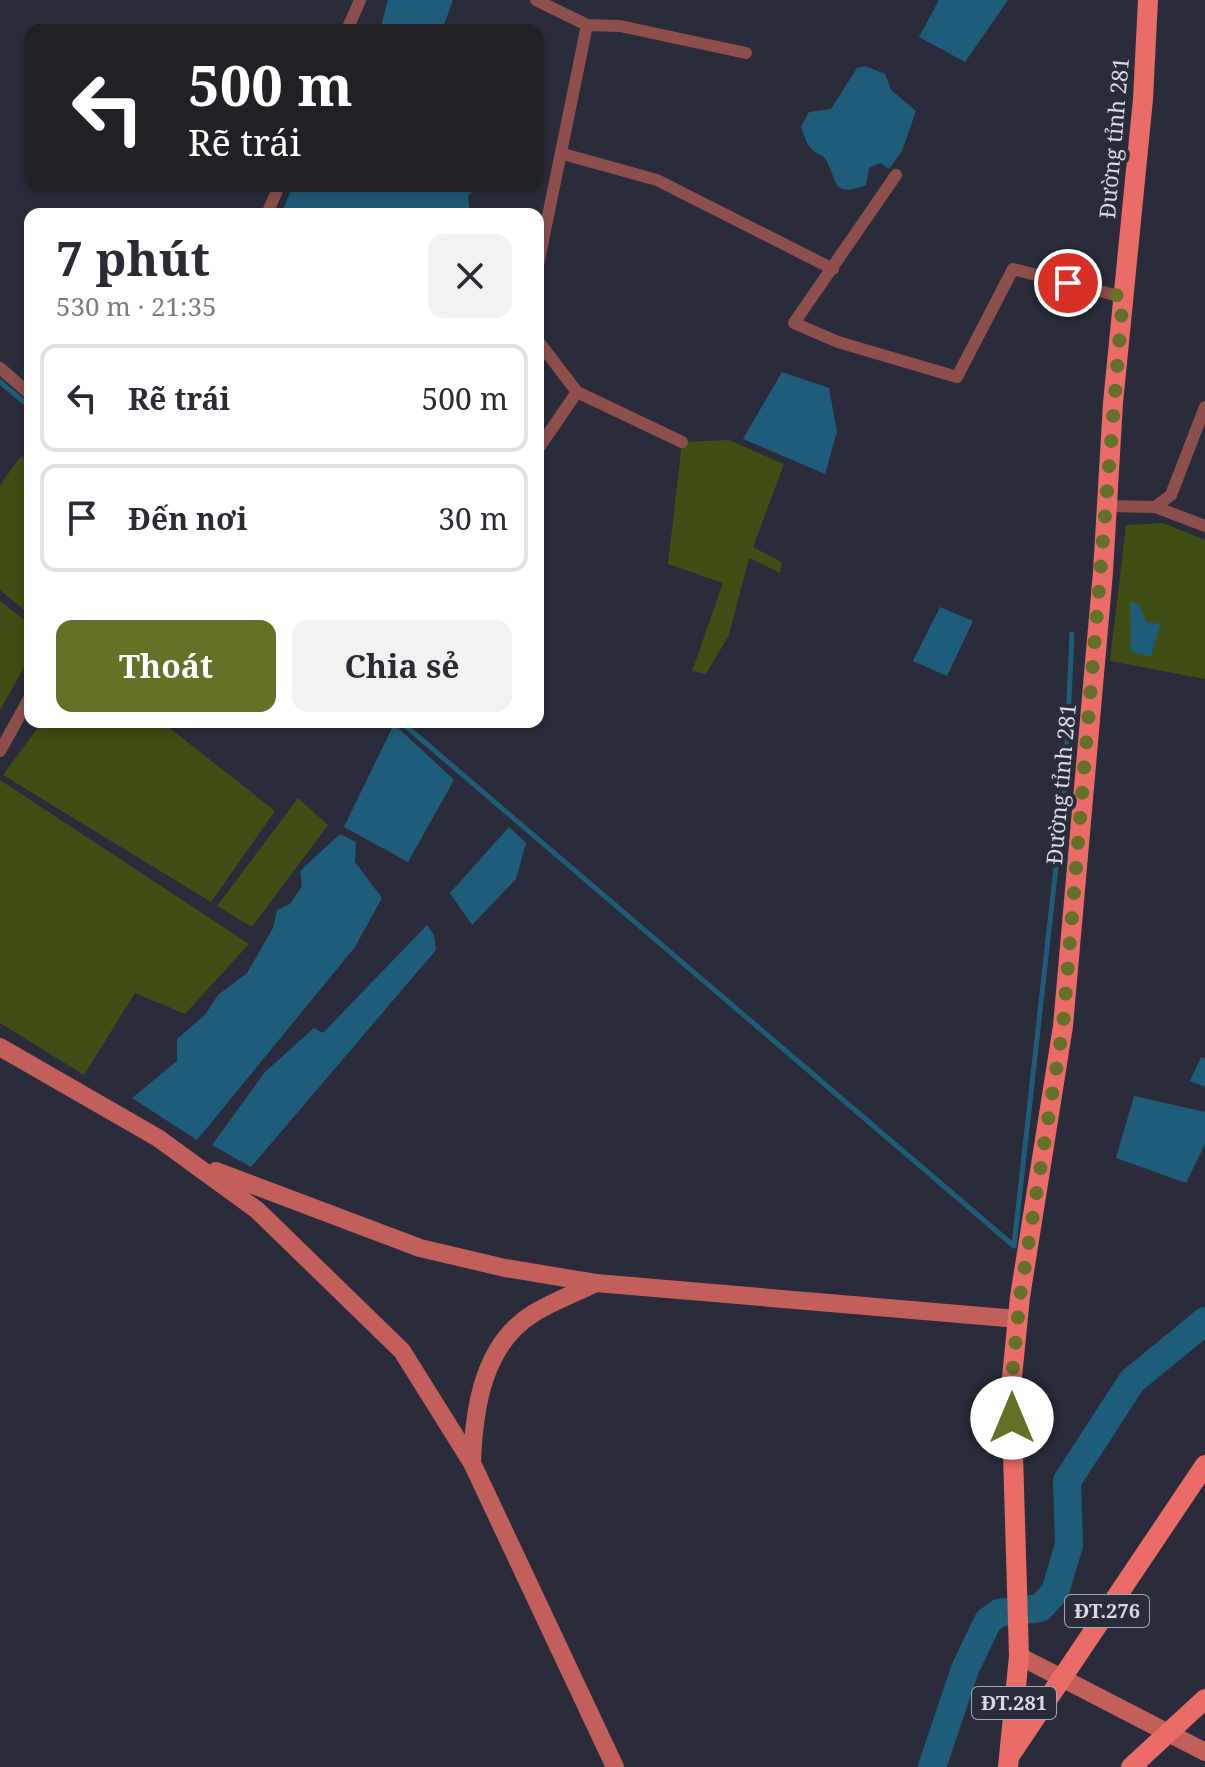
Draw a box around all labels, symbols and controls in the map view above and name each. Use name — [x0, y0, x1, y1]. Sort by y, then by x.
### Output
text: 500 m — [188, 46, 353, 122]
icon: left — [56, 56, 160, 160]
street label: Đường tỉnh 281 — [1091, 56, 1135, 220]
text: Rẽ trái — [188, 118, 301, 167]
text: 7 phút — [56, 225, 210, 290]
button: close — [428, 234, 512, 318]
pin — [1034, 249, 1102, 317]
icon: arrive — [1046, 261, 1090, 305]
text: 530 m · 21:35 — [56, 288, 217, 324]
icon: left — [60, 376, 104, 420]
text: Rẽ trái — [128, 378, 230, 419]
text: 500 m — [422, 378, 508, 419]
icon: arrive — [60, 496, 104, 540]
text: Đến nơi — [128, 498, 247, 539]
text: 30 m — [438, 498, 508, 539]
button: Thoát — [56, 620, 276, 712]
button: Chia sẻ — [292, 620, 512, 712]
street label: Đường tỉnh 281 — [1038, 702, 1082, 866]
position arrow — [970, 1376, 1054, 1460]
road number: ĐT.276 — [1065, 1595, 1149, 1627]
road number: ĐT.281 — [972, 1687, 1056, 1719]

